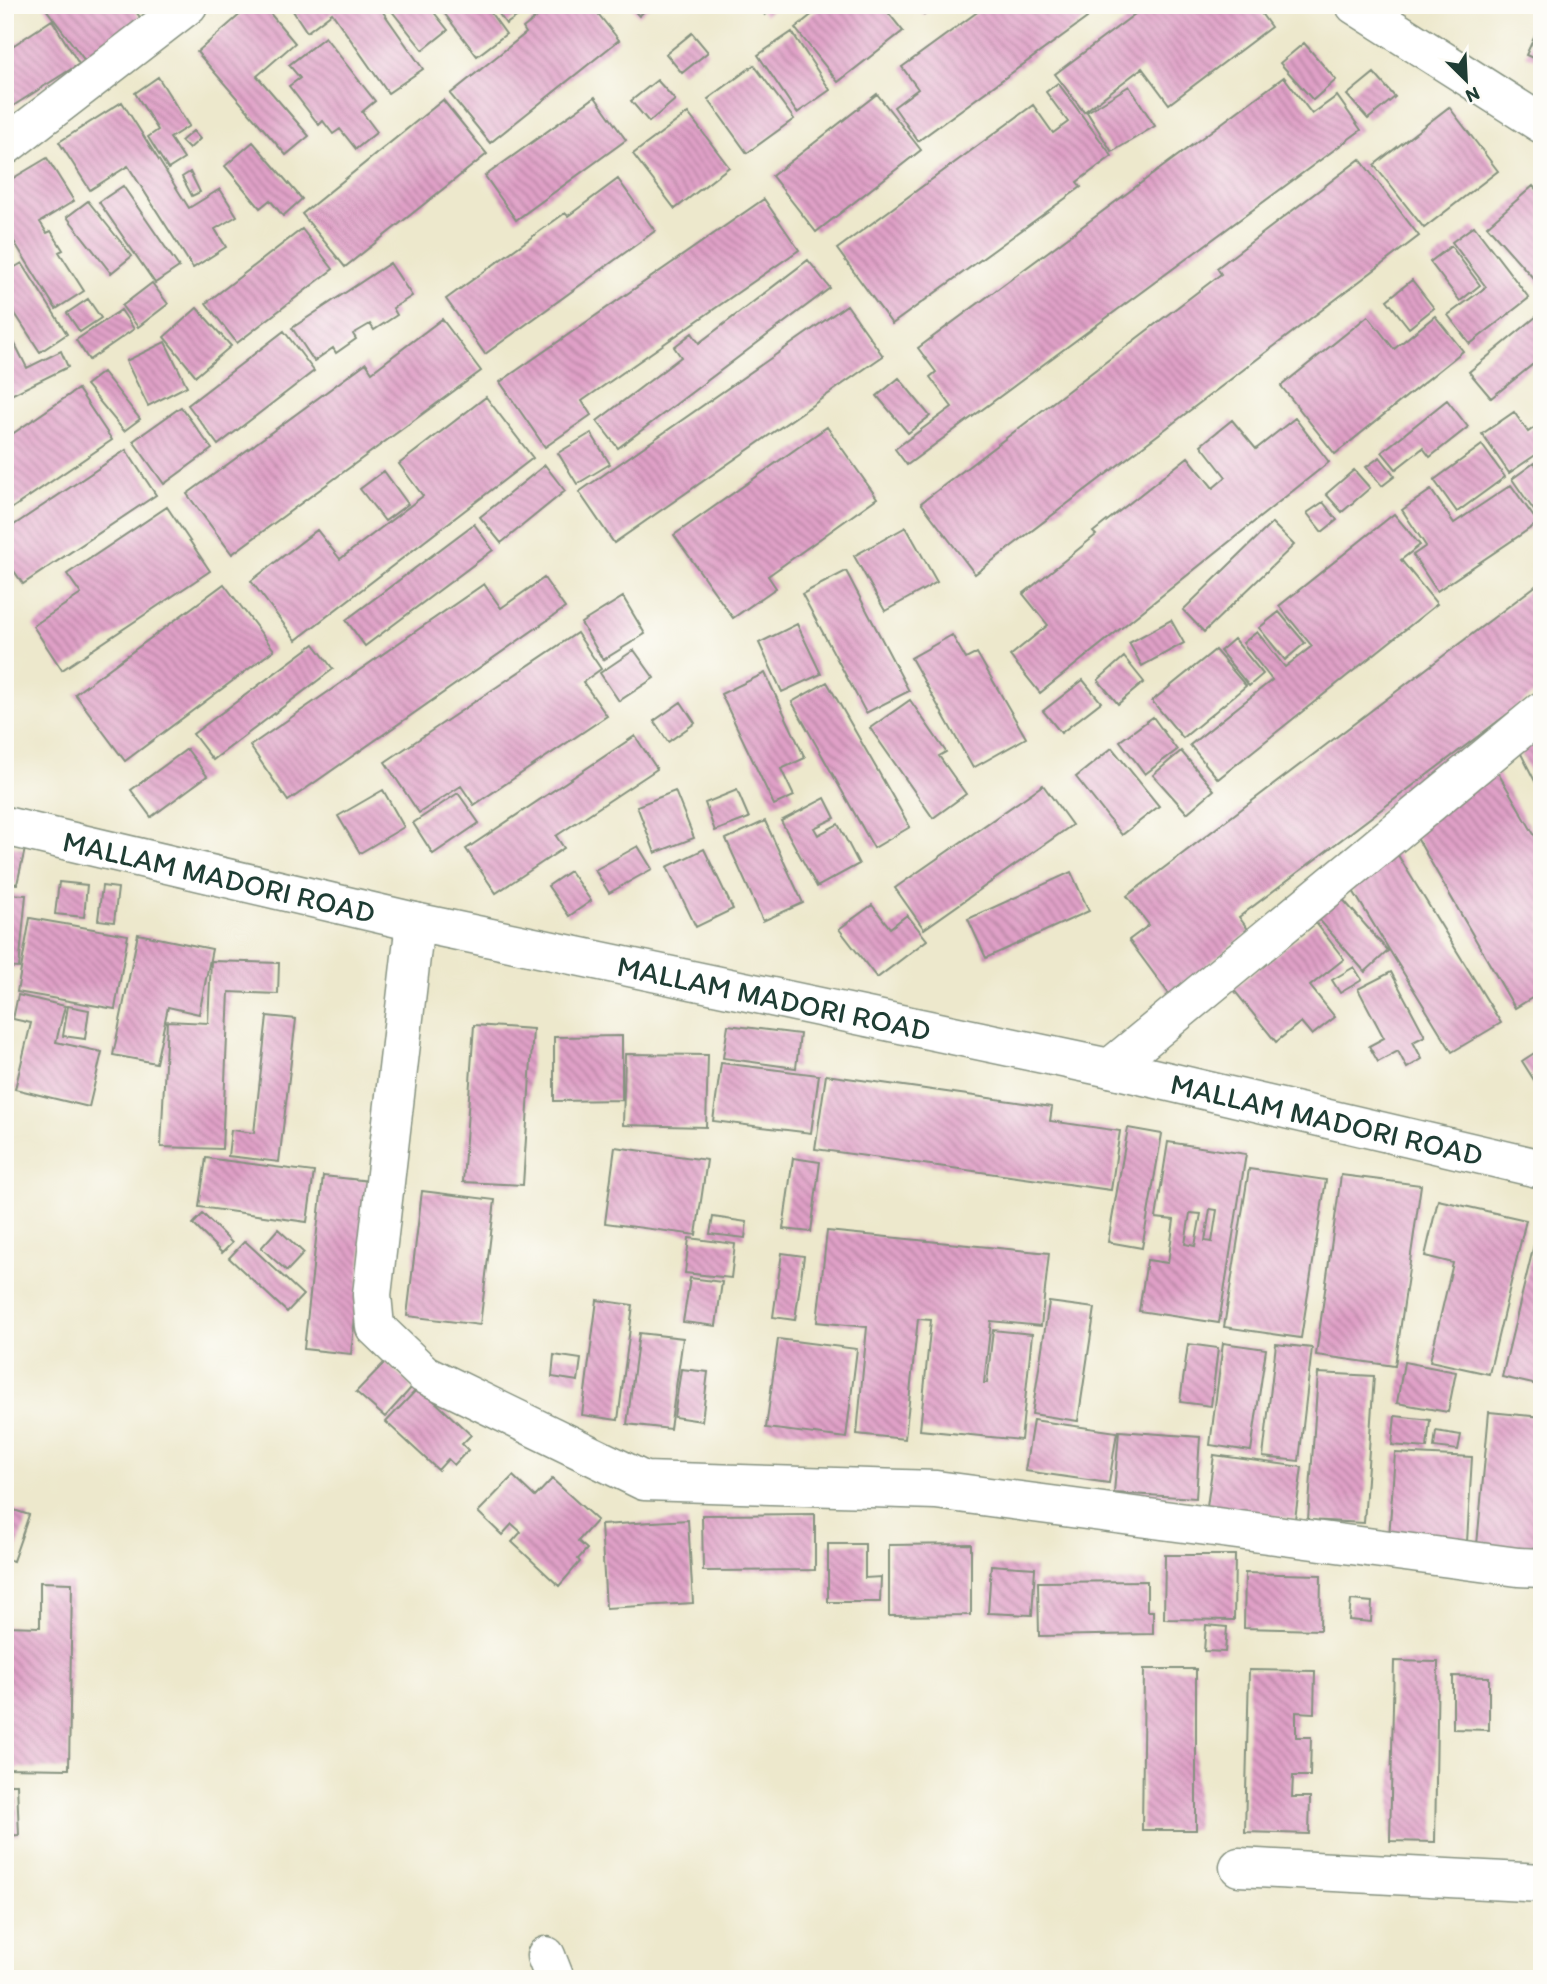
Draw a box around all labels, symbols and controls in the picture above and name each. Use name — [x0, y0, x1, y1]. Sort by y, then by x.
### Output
north arrow — [1432, 46, 1502, 116]
text: N — [1462, 82, 1483, 108]
street label: MALLAM MADORI ROAD — [59, 822, 379, 931]
street label: MALLAM MADORI ROAD — [614, 946, 934, 1048]
street label: MALLAM MADORI ROAD — [1167, 1064, 1487, 1173]

